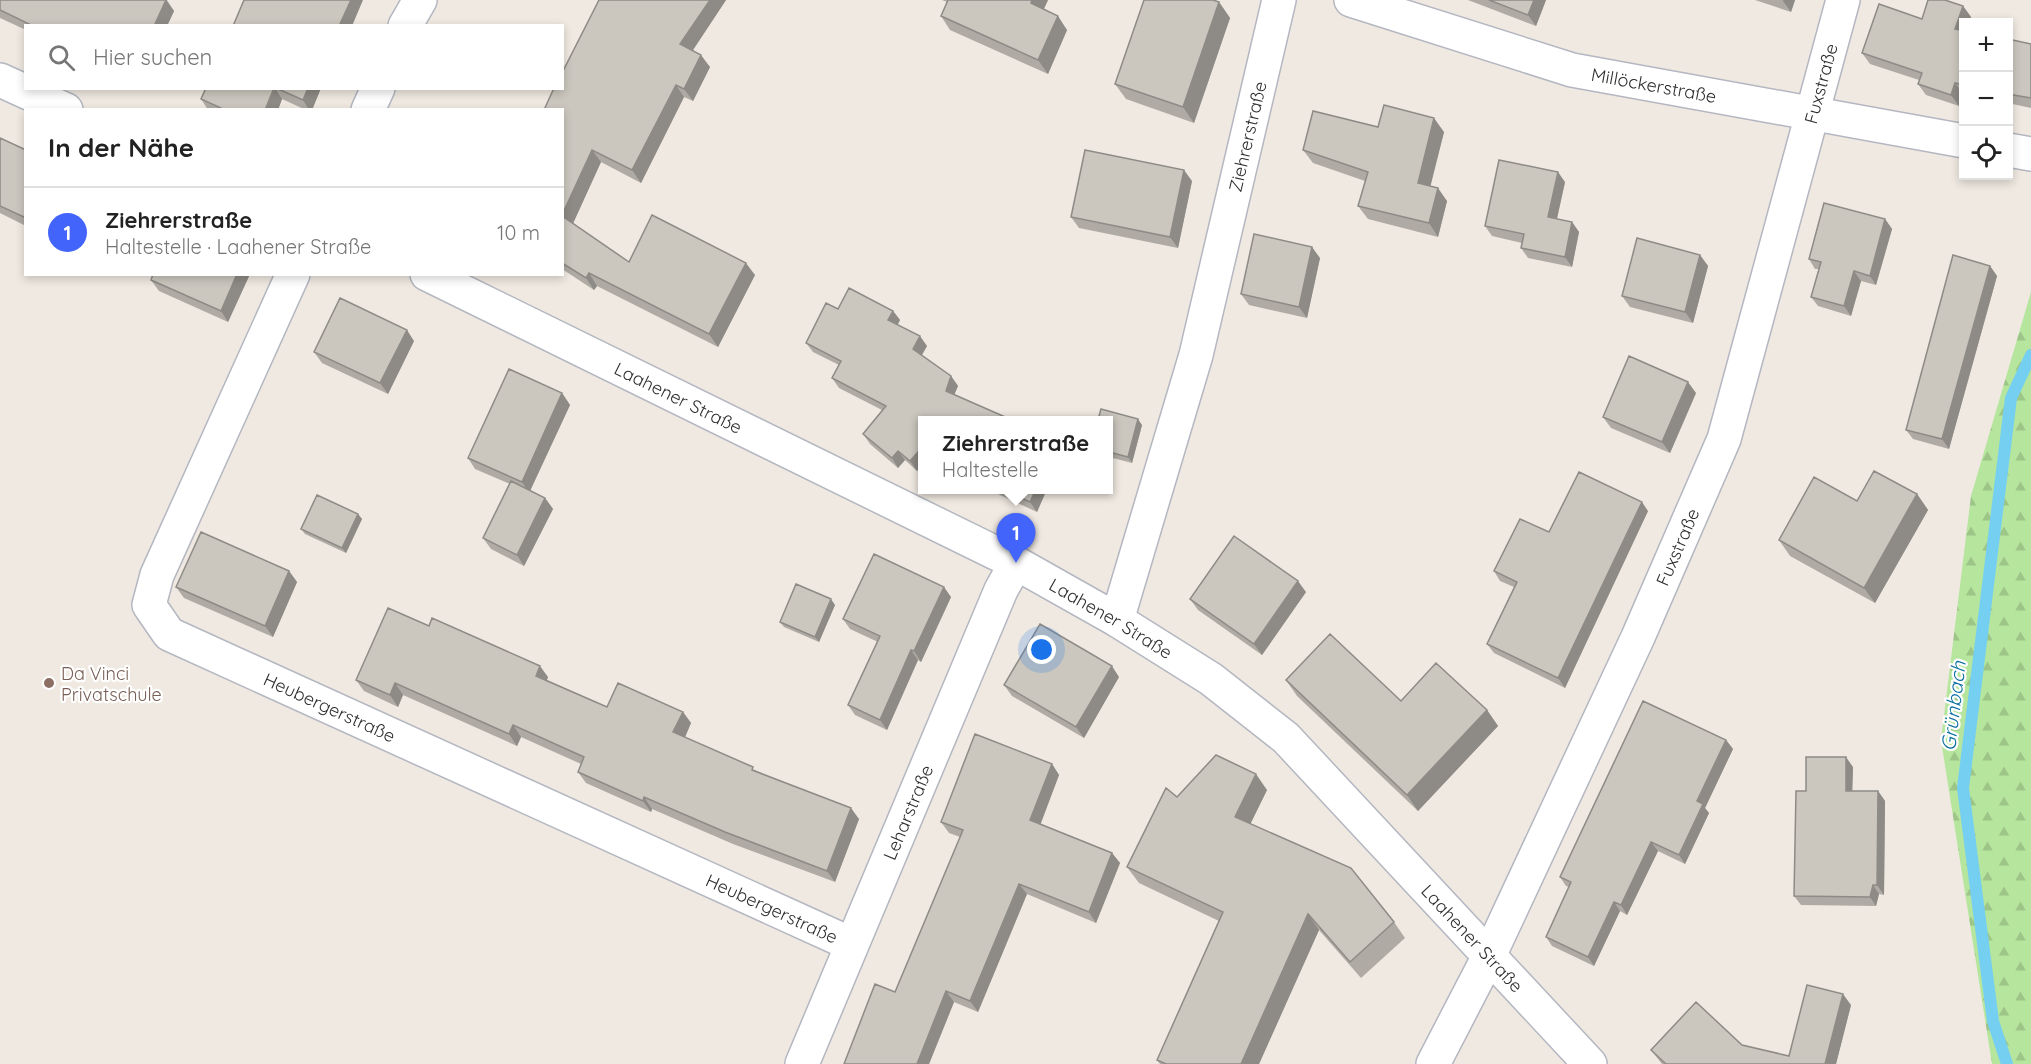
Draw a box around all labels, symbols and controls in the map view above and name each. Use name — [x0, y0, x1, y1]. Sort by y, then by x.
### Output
map controls — [1959, 18, 2013, 180]
button: + — [1959, 18, 2013, 72]
search box — [24, 24, 564, 90]
icon: search — [45, 41, 78, 74]
street label: Fuxstraße — [1799, 41, 1842, 126]
text: Hier suchen — [93, 43, 212, 71]
street label: Millöckerstraße — [1589, 62, 1718, 107]
button: − — [1959, 72, 2013, 126]
street label: Ziehrerstraße — [1223, 79, 1271, 194]
button: locate — [1959, 126, 2013, 180]
text: In der Nähe — [48, 131, 194, 164]
text: Ziehrerstraße — [105, 206, 252, 234]
text: 1 — [64, 220, 71, 245]
text: 10 m — [497, 220, 540, 245]
text: Haltestelle · Laahener Straße — [105, 234, 371, 259]
street label: Laahener Straße — [611, 356, 746, 438]
popup — [918, 416, 1113, 494]
text: Ziehrerstraße — [942, 429, 1089, 457]
text: Haltestelle — [942, 457, 1039, 482]
street label: Fuxstraße — [1650, 505, 1704, 589]
pin: 1 — [996, 514, 1036, 563]
street label: Laahener Straße — [1045, 573, 1177, 664]
your location — [1027, 635, 1056, 664]
water label: Grünbach — [1935, 659, 1971, 752]
place label: Da Vinci Privatschule — [61, 662, 162, 706]
street label: Heubergerstraße — [260, 667, 399, 747]
marker: Da Vinci Privatschule — [42, 676, 56, 690]
street label: Leharstraße — [877, 761, 938, 863]
street label: Heubergerstraße — [702, 868, 842, 948]
street label: Laahener Straße — [1417, 879, 1529, 997]

